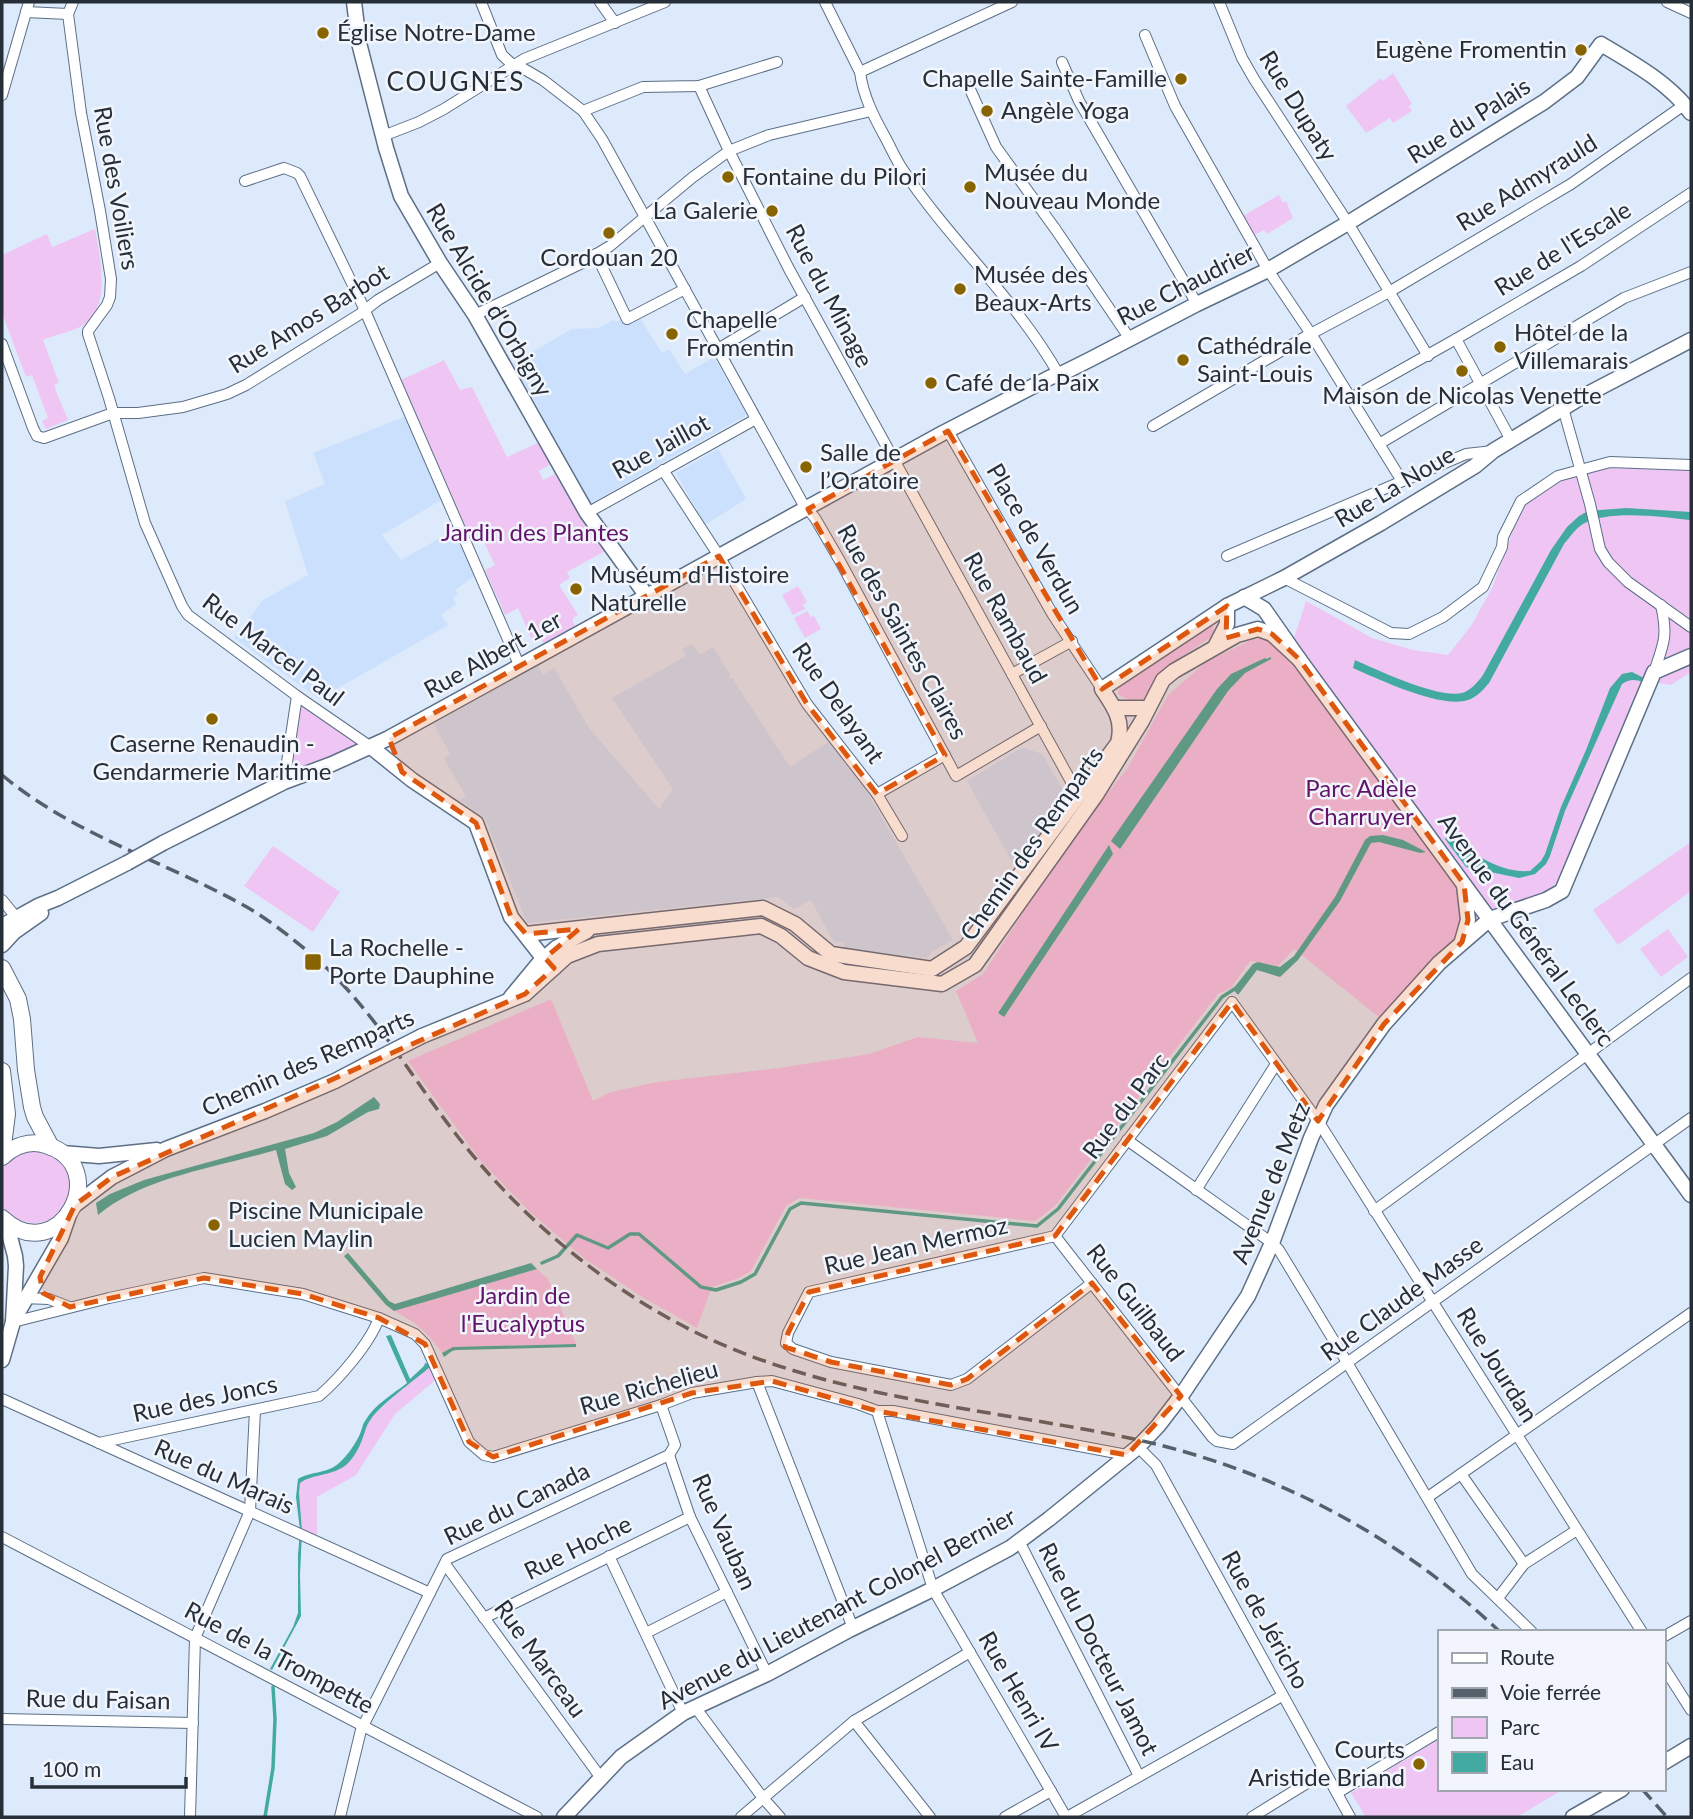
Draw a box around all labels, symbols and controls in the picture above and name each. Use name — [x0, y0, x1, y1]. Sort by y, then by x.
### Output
place label: Église Notre-Dame — [337, 17, 536, 46]
marker: Église Notre-Dame — [315, 25, 331, 41]
place label: Eugène Fromentin — [1375, 34, 1567, 63]
marker: Eugène Fromentin — [1573, 42, 1589, 58]
street label: Rue Dupaty — [1254, 45, 1345, 166]
place label: Chapelle Sainte-Famille — [922, 63, 1167, 92]
district label: COUGNES — [387, 65, 525, 97]
street label: Rue du Palais — [1401, 70, 1535, 169]
marker: Chapelle Sainte-Famille — [1173, 71, 1189, 87]
place label: Angèle Yoga — [1001, 95, 1129, 124]
marker: Angèle Yoga — [979, 103, 995, 119]
street label: Rue des Voiliers — [89, 104, 146, 272]
street label: Rue Admyrauld — [1451, 127, 1602, 236]
place label: Musée du Nouveau Monde — [984, 157, 1160, 214]
place label: Fontaine du Pilori — [742, 161, 927, 190]
marker: Fontaine du Pilori — [720, 169, 736, 185]
marker: Musée du Nouveau Monde — [962, 179, 978, 195]
street label: Rue de l'Escale — [1489, 194, 1636, 301]
place label: La Galerie — [653, 195, 758, 224]
street label: Rue Alcide d'Orbigny — [421, 197, 560, 402]
marker: La Galerie — [764, 203, 780, 219]
street label: Rue du Minage — [780, 219, 880, 372]
marker: Cordouan 20 — [601, 225, 617, 241]
street label: Rue Chaudrier — [1112, 236, 1259, 331]
place label: Cordouan 20 — [540, 242, 678, 271]
street label: Rue Amos Barbot — [223, 257, 394, 379]
place label: Musée des Beaux-Arts — [974, 259, 1092, 316]
marker: Musée des Beaux-Arts — [952, 281, 968, 297]
place label: Chapelle Fromentin — [686, 304, 794, 361]
place label: Hôtel de la Villemarais — [1514, 317, 1628, 374]
marker: Chapelle Fromentin — [664, 326, 680, 342]
place label: Cathédrale Saint-Louis — [1197, 330, 1313, 387]
marker: Hôtel de la Villemarais — [1492, 339, 1508, 355]
marker: Cathédrale Saint-Louis — [1175, 352, 1191, 368]
marker: Maison de Nicolas Venette — [1454, 363, 1470, 379]
place label: Café de la Paix — [945, 367, 1099, 396]
marker: Café de la Paix — [923, 375, 939, 391]
place label: Maison de Nicolas Venette — [1322, 380, 1602, 409]
street label: Rue Jaillot — [607, 407, 714, 484]
place label: Salle de l’Oratoire — [820, 437, 919, 494]
street label: Rue La Noue — [1329, 439, 1459, 533]
street label: Place de Verdun — [981, 458, 1091, 619]
marker: Salle de l’Oratoire — [798, 459, 814, 475]
park label: Jardin des Plantes — [441, 517, 629, 546]
street label: Rue des Saintes Claires — [832, 519, 975, 744]
street label: Rue Rambaud — [958, 547, 1054, 688]
place label: Muséum d'Histoire Naturelle — [590, 559, 789, 616]
marker: Muséum d'Histoire Naturelle — [568, 581, 584, 597]
street label: Rue Marcel Paul — [197, 586, 350, 711]
street label: Rue Albert 1er — [418, 604, 566, 703]
street label: Rue Delayant — [787, 636, 892, 768]
marker: Caserne Renaudin - Gendarmerie Maritime — [204, 711, 220, 727]
place label: Caserne Renaudin - Gendarmerie Maritime — [93, 728, 331, 785]
street label: Chemin des Remparts — [953, 741, 1108, 945]
park label: Parc Adèle Charruyer — [1305, 773, 1417, 830]
street label: Avenue du Général Leclerc — [1433, 807, 1621, 1051]
place label: La Rochelle - Porte Dauphine — [329, 932, 494, 989]
marker: La Rochelle - Porte Dauphine — [303, 952, 323, 972]
street label: Chemin des Remparts — [197, 1002, 418, 1122]
street label: Rue du Parc — [1075, 1046, 1174, 1164]
street label: Avenue de Metz — [1224, 1097, 1315, 1268]
place label: Piscine Municipale Lucien Maylin — [228, 1195, 423, 1252]
street label: Rue Jean Mermoz — [821, 1209, 1010, 1280]
marker: Piscine Municipale Lucien Maylin — [206, 1217, 222, 1233]
street label: Rue Claude Masse — [1314, 1229, 1488, 1366]
street label: Rue Guilbaud — [1081, 1238, 1191, 1367]
park label: Jardin de l'Eucalyptus — [461, 1280, 585, 1337]
street label: Rue Jourdan — [1452, 1301, 1545, 1427]
street label: Rue Richelieu — [576, 1353, 721, 1420]
street label: Rue des Joncs — [130, 1368, 280, 1427]
street label: Rue du Marais — [150, 1432, 299, 1519]
street label: Rue du Canada — [439, 1455, 594, 1550]
street label: Rue Vauban — [687, 1469, 764, 1594]
street label: Avenue du Lieutenant Colonel Bernier — [652, 1501, 1020, 1715]
street label: Rue Hoche — [519, 1508, 636, 1585]
street label: Rue du Docteur Jamot — [1033, 1537, 1166, 1760]
street label: Rue de Jéricho — [1216, 1545, 1316, 1693]
street label: Rue Marceau — [489, 1594, 594, 1722]
street label: Rue de la Trompette — [180, 1595, 379, 1719]
street label: Rue Henri IV — [973, 1626, 1066, 1757]
legend — [1438, 1630, 1665, 1791]
text: Route — [1500, 1644, 1555, 1669]
text: Voie ferrée — [1500, 1679, 1601, 1704]
street label: Rue du Faisan — [25, 1683, 171, 1714]
text: Parc — [1500, 1714, 1540, 1739]
place label: Courts Aristide Briand — [1248, 1734, 1405, 1791]
scale bar — [32, 1745, 186, 1789]
text: Eau — [1500, 1749, 1534, 1774]
text: 100 m — [42, 1756, 101, 1781]
marker: Courts Aristide Briand — [1411, 1756, 1427, 1772]

